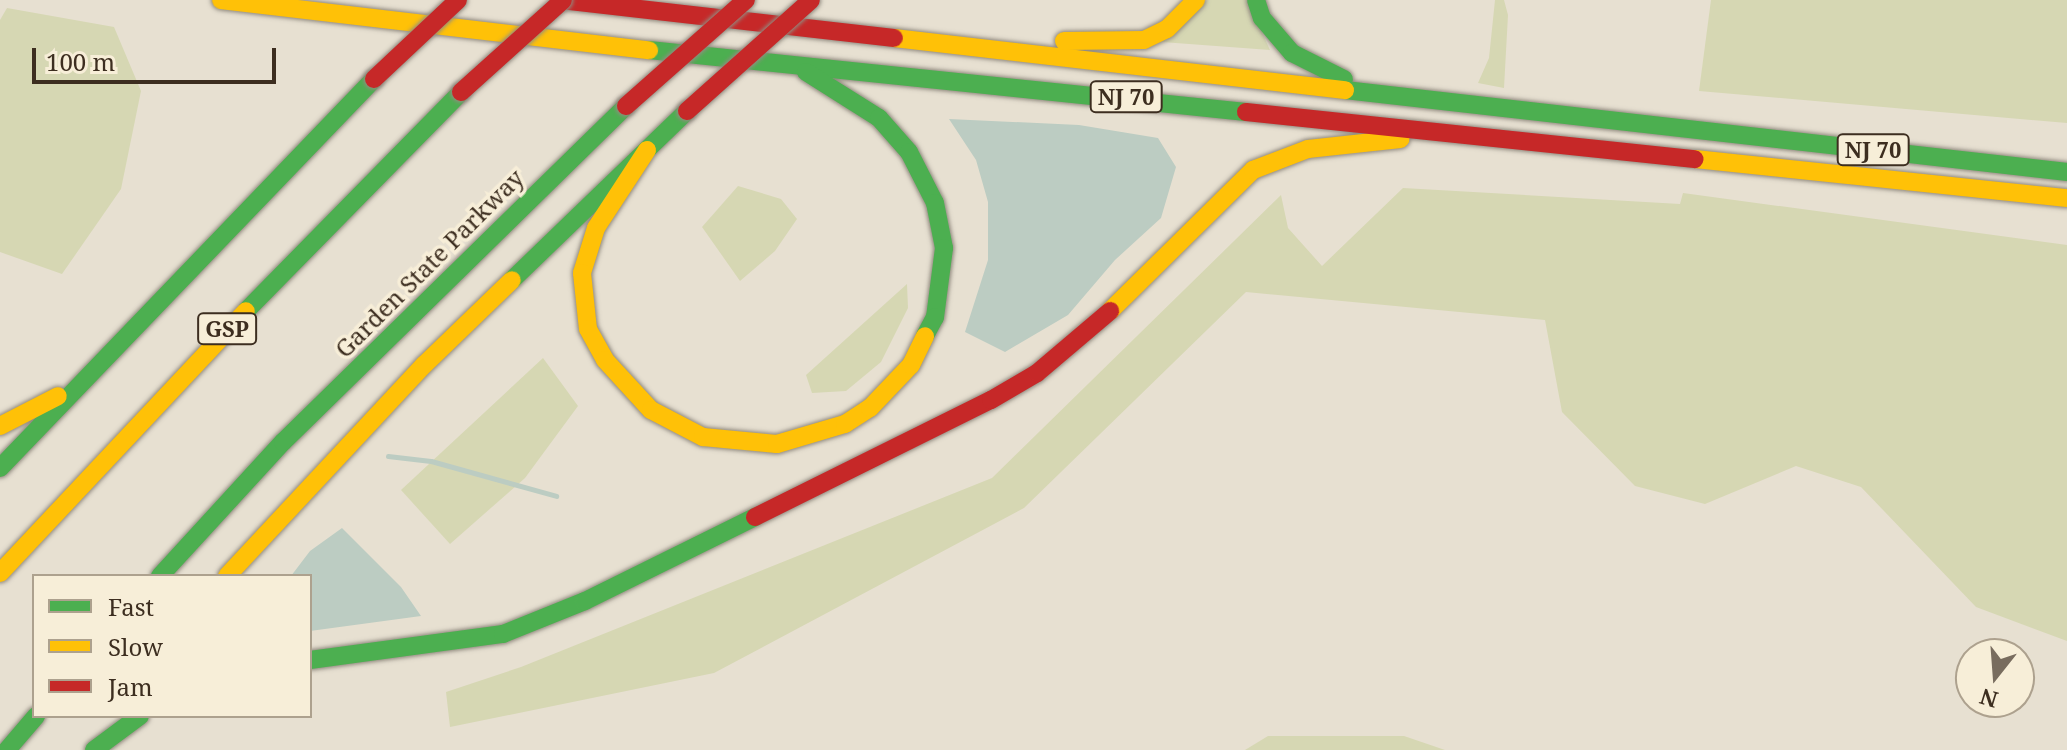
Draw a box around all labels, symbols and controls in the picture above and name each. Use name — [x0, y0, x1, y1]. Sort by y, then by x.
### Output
scale bar — [36, 32, 280, 82]
text: 100 m — [46, 45, 115, 78]
road number: NJ 70 — [1088, 79, 1164, 115]
road number: NJ 70 — [1835, 132, 1911, 168]
street label: Garden State Parkway — [329, 163, 529, 363]
road number: GSP — [197, 311, 257, 347]
legend — [32, 574, 312, 718]
text: Fast — [108, 590, 154, 623]
text: Slow — [108, 630, 163, 663]
north arrow — [1955, 638, 2035, 718]
text: Jam — [108, 670, 153, 703]
text: N — [1976, 682, 2001, 716]

